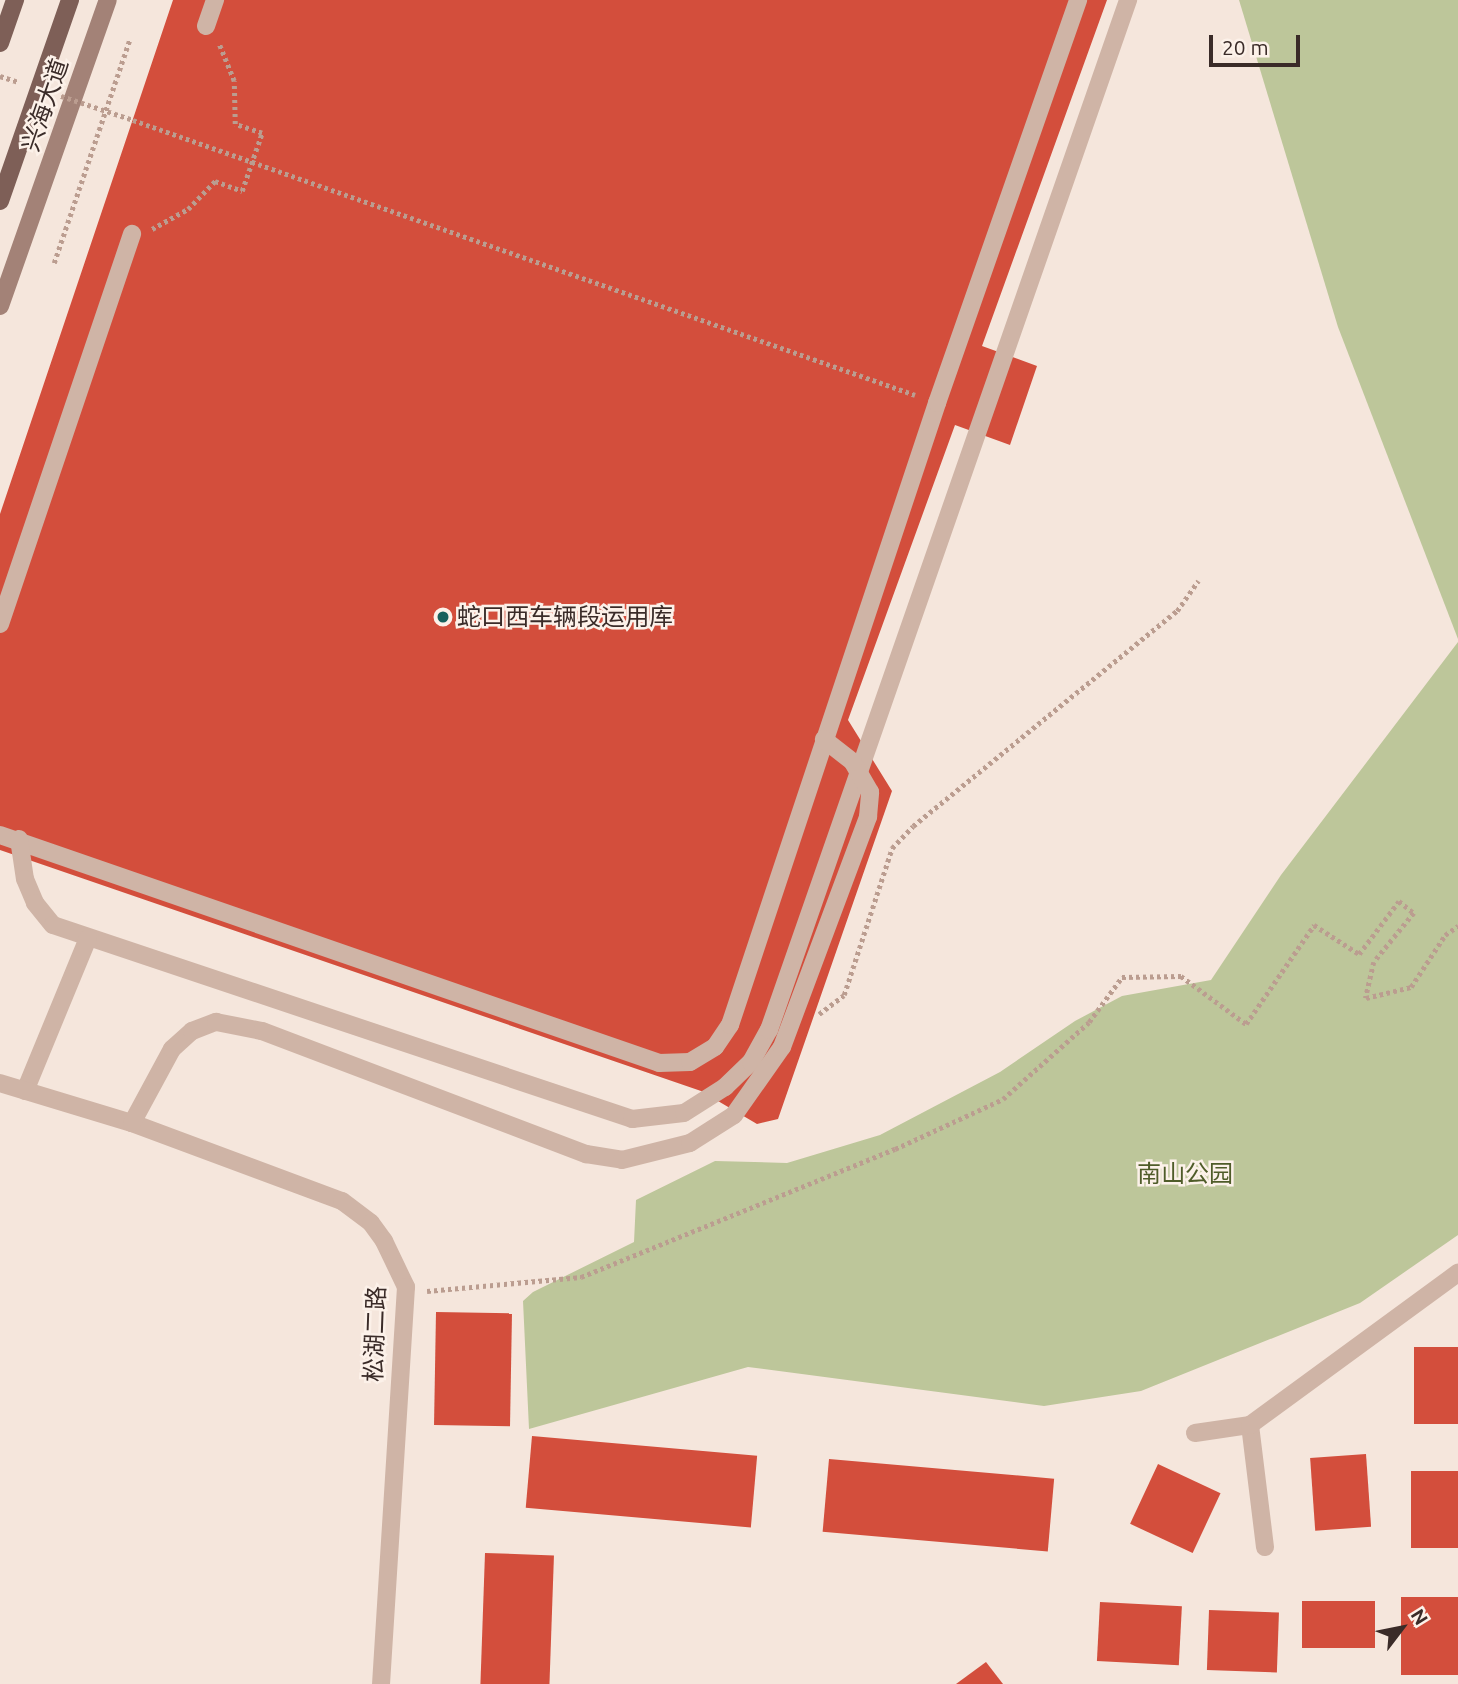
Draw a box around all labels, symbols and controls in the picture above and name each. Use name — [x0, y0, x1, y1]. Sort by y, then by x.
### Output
scale bar — [1213, 21, 1304, 65]
text: 20 m — [1222, 35, 1269, 59]
street label: 兴海大道 — [16, 55, 74, 155]
place label: 蛇口西车辆段运用库 — [457, 603, 673, 631]
marker: 蛇口西车辆段运用库 — [435, 609, 451, 625]
park label: 南山公园 — [1137, 1160, 1233, 1188]
street label: 松湖二路 — [359, 1286, 391, 1382]
north arrow — [1367, 1593, 1437, 1663]
text: N — [1407, 1605, 1433, 1629]

